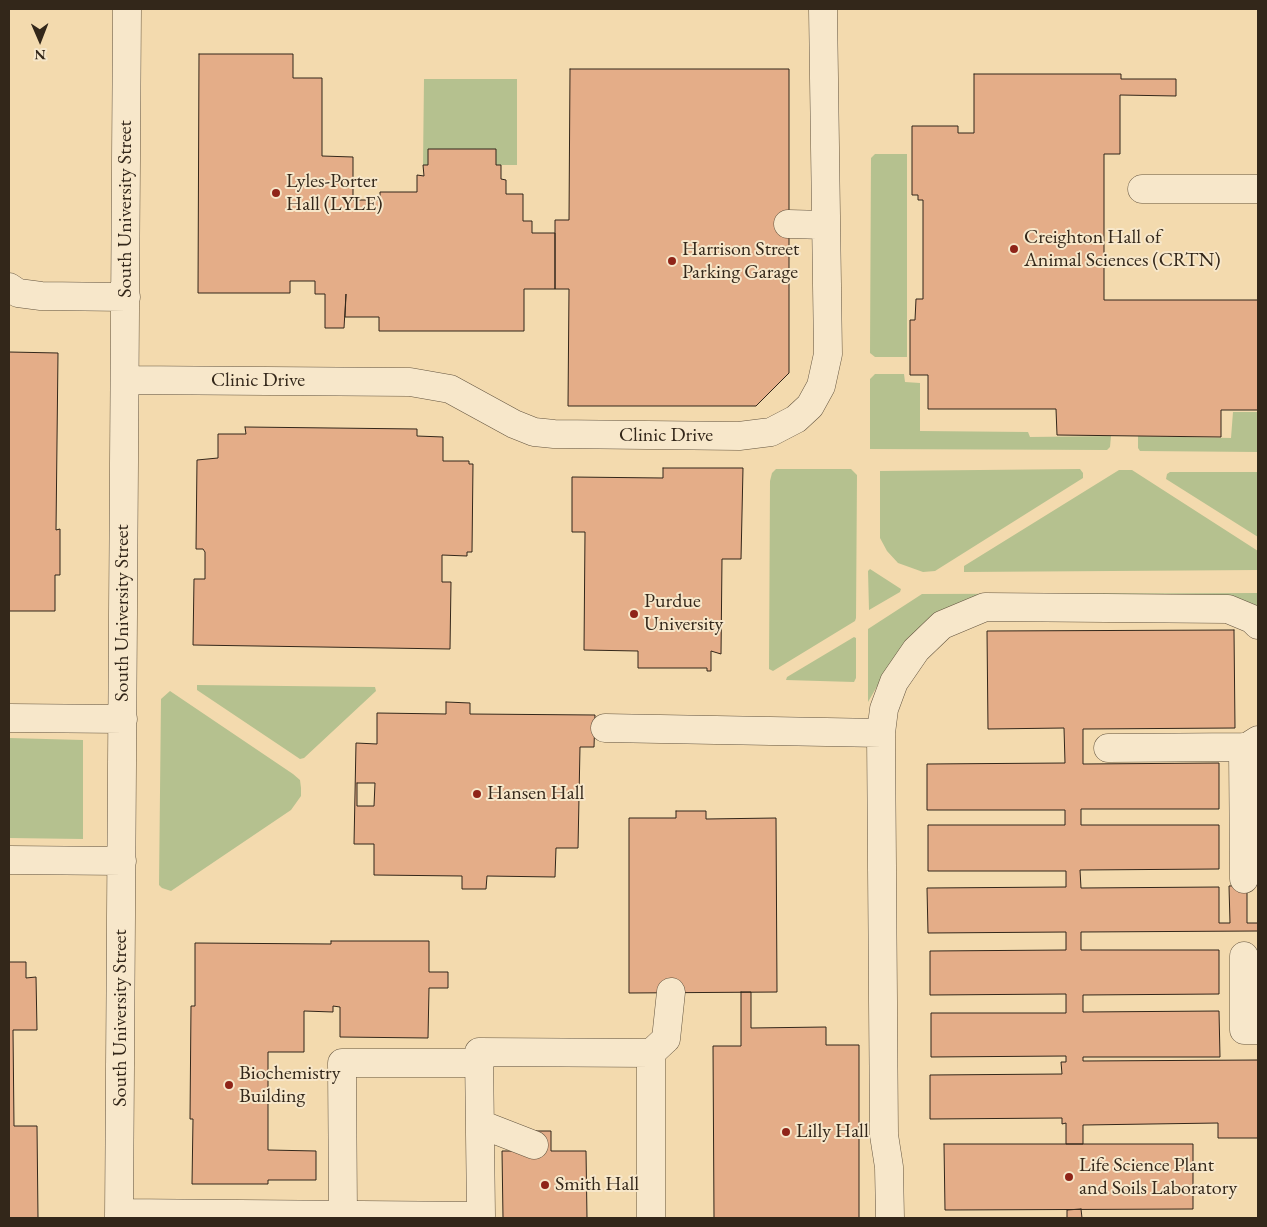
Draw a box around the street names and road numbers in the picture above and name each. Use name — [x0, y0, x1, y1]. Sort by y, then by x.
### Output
street label: South University Street — [114, 120, 138, 298]
street label: Clinic Drive — [211, 369, 305, 393]
street label: Clinic Drive — [619, 424, 713, 448]
street label: South University Street — [111, 524, 135, 702]
street label: South University Street — [109, 929, 133, 1107]

